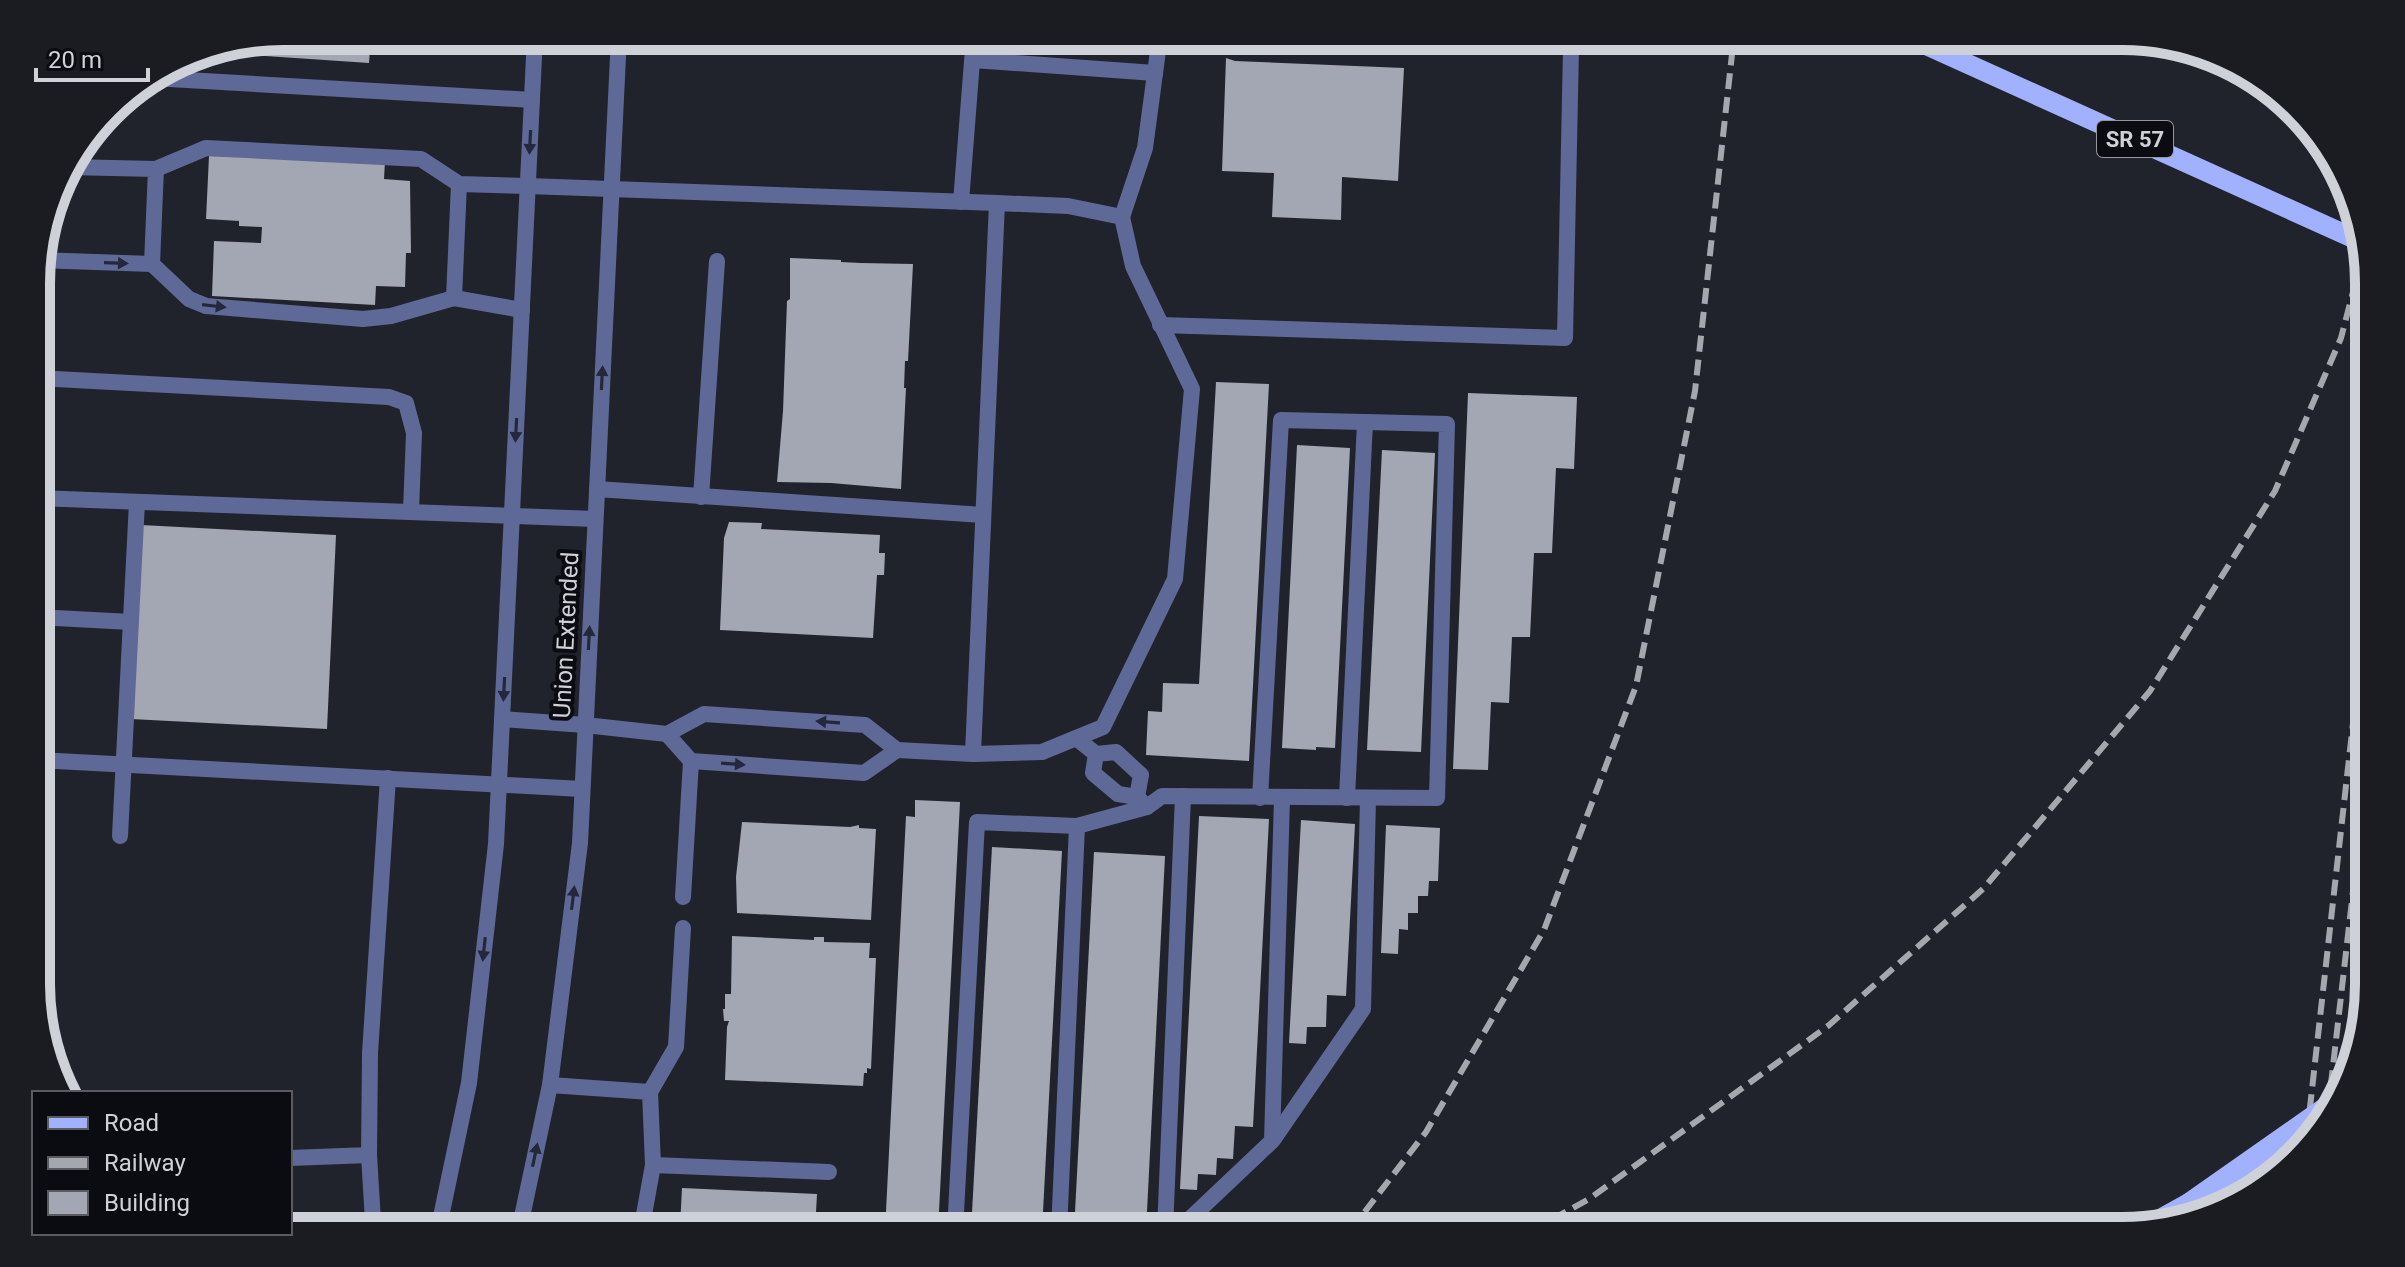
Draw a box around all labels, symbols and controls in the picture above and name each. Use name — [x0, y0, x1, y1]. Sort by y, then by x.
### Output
scale bar — [36, 32, 148, 82]
text: 20 m — [48, 46, 102, 74]
road number: SR 57 — [2097, 121, 2173, 157]
one-way arrow — [523, 130, 536, 155]
one-way arrow — [104, 256, 129, 269]
one-way arrow — [202, 300, 227, 313]
one-way arrow — [596, 365, 609, 390]
one-way arrow — [509, 418, 522, 443]
street label: Union Extended — [548, 551, 584, 719]
one-way arrow — [583, 625, 596, 650]
one-way arrow — [497, 677, 510, 702]
one-way arrow — [815, 715, 840, 728]
one-way arrow — [721, 758, 746, 771]
one-way arrow — [567, 885, 580, 910]
one-way arrow — [478, 937, 491, 962]
legend — [32, 1091, 292, 1235]
text: Road — [104, 1109, 159, 1137]
one-way arrow — [530, 1142, 542, 1167]
text: Railway — [104, 1149, 186, 1177]
text: Building — [104, 1189, 190, 1217]

